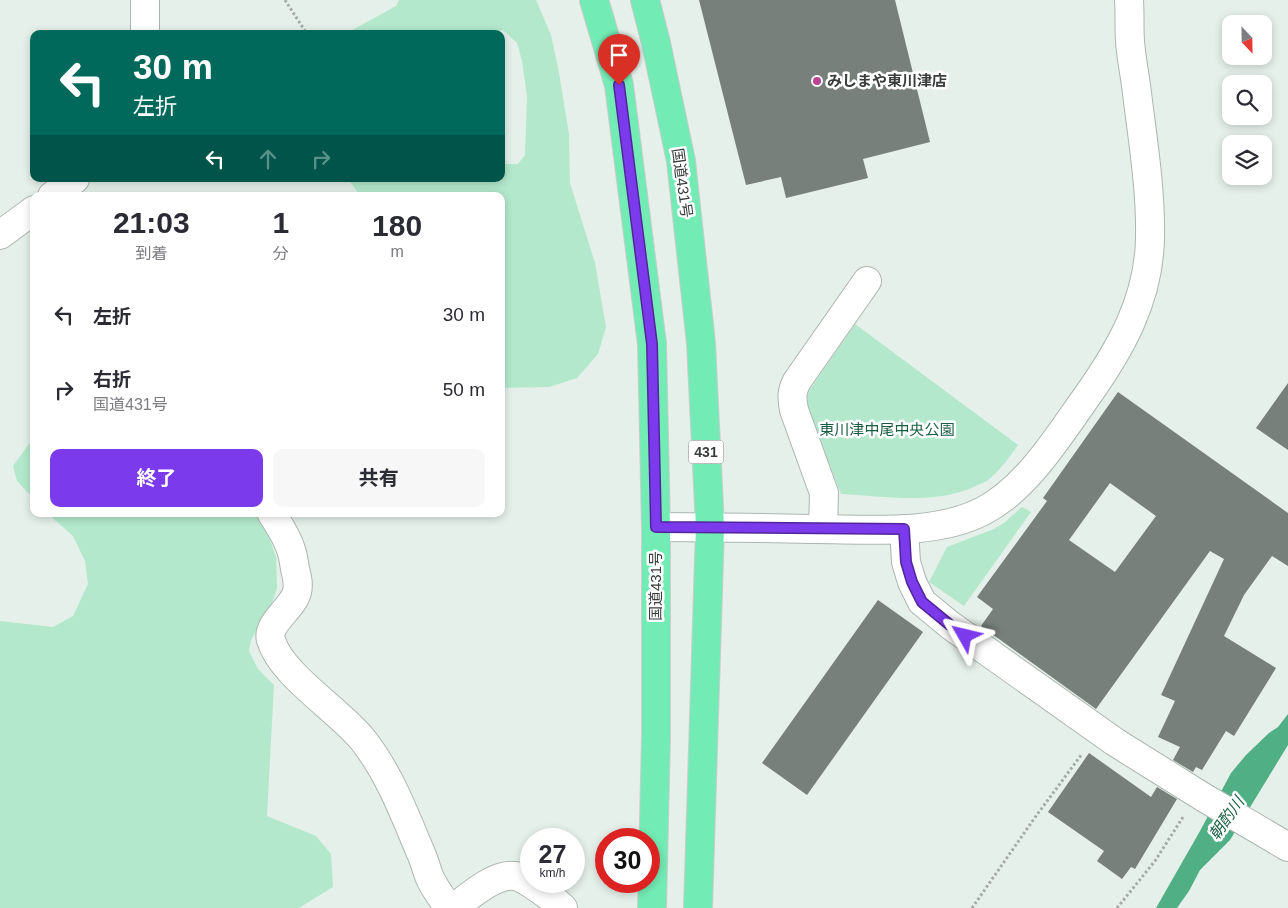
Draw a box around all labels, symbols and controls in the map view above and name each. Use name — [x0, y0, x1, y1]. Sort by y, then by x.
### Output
north arrow — [1222, 15, 1272, 65]
map controls — [1222, 15, 1272, 185]
pin — [598, 34, 640, 85]
icon: arrive — [605, 41, 633, 69]
text: 30 m — [133, 47, 213, 86]
icon: left — [50, 50, 115, 115]
place label: みしまや東川津店 — [827, 72, 947, 89]
marker: みしまや東川津店 — [811, 75, 823, 87]
button: search — [1222, 75, 1272, 125]
text: 左折 — [133, 94, 177, 119]
button: layers — [1222, 135, 1272, 185]
icon: left — [201, 145, 229, 173]
icon: ahead — [254, 145, 282, 173]
icon: right — [307, 145, 335, 173]
street label: 国道431号 — [669, 147, 696, 219]
text: 21:03 — [113, 206, 190, 239]
text: 1 — [272, 206, 289, 239]
text: 180 — [372, 209, 422, 242]
text: m — [390, 243, 404, 260]
text: 到着 — [135, 245, 167, 262]
text: 分 — [273, 245, 289, 262]
icon: left — [50, 301, 78, 329]
text: 30 m — [443, 304, 485, 325]
text: 左折 — [93, 306, 131, 327]
text: 右折 — [93, 369, 131, 390]
icon: right — [50, 376, 78, 404]
text: 50 m — [443, 379, 485, 400]
text: 国道431号 — [93, 396, 168, 413]
park label: 東川津中尾中央公園 — [819, 421, 955, 438]
road number: 431 — [688, 441, 724, 464]
button: 終了 — [50, 449, 263, 507]
button: 共有 — [273, 449, 485, 507]
street label: 国道431号 — [647, 551, 664, 621]
position arrow — [938, 609, 990, 661]
water label: 朝酌川 — [1206, 792, 1248, 843]
speed limit sign: 30 — [595, 828, 660, 893]
text: 27 — [539, 840, 566, 868]
text: km/h — [539, 866, 566, 880]

